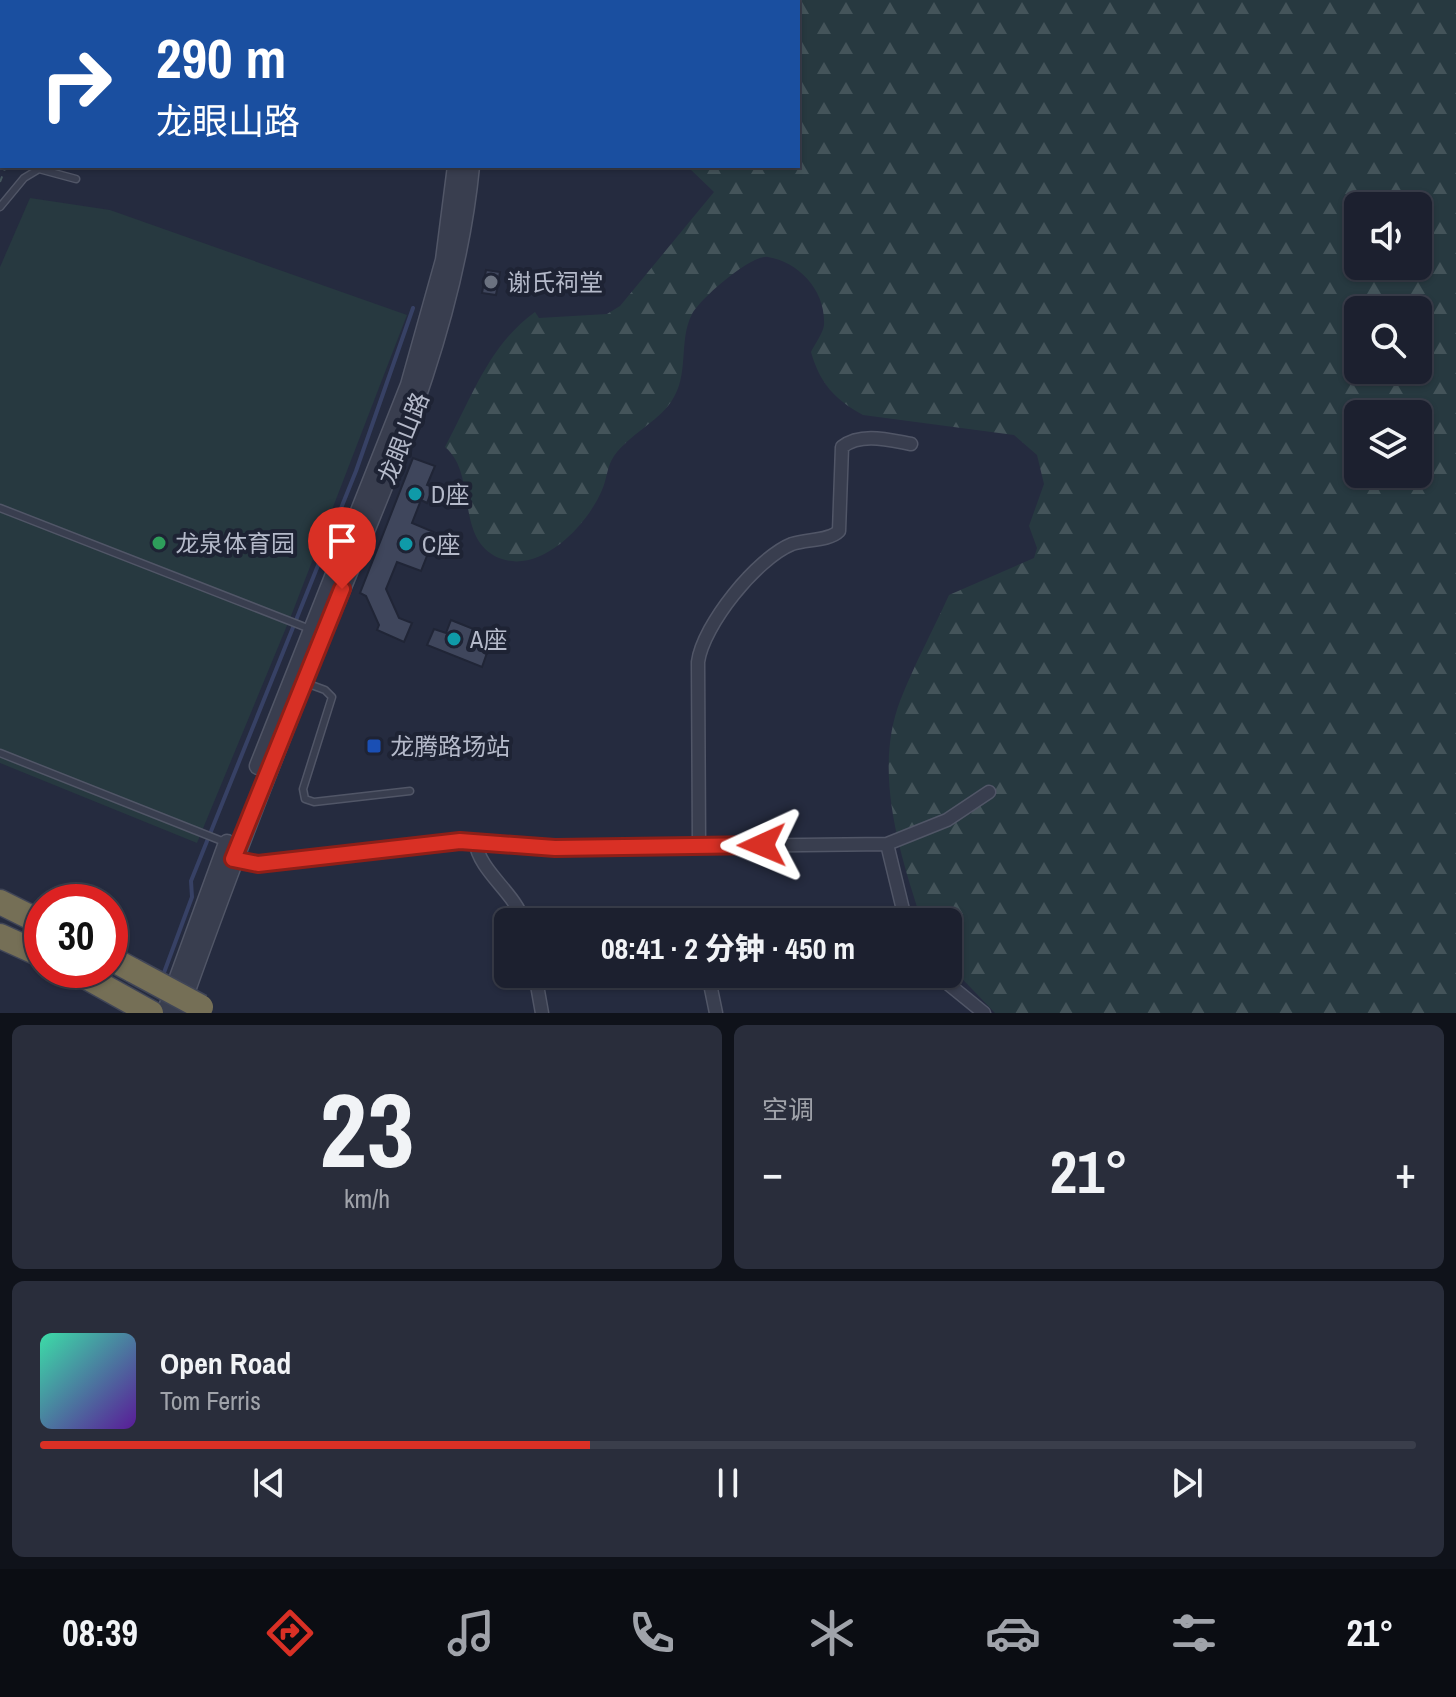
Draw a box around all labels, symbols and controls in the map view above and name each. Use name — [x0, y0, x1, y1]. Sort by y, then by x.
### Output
text: 290 m — [156, 20, 286, 95]
icon: right — [24, 32, 128, 136]
text: 龙眼山路 — [156, 97, 300, 145]
map controls — [1344, 192, 1432, 488]
button: sound — [1344, 192, 1432, 280]
place label: 谢氏祠堂 — [507, 266, 603, 298]
marker: 谢氏祠堂 — [482, 273, 500, 291]
button: search — [1344, 296, 1432, 384]
street label: 龙眼山路 — [370, 388, 436, 488]
button: layers — [1344, 400, 1432, 488]
place label: D座 — [431, 478, 469, 510]
marker: D座 — [406, 485, 424, 503]
pin — [308, 507, 376, 589]
icon: arrive — [320, 519, 364, 563]
place label: 龙泉体育园 — [175, 527, 295, 559]
place label: C座 — [422, 528, 460, 560]
marker: 龙泉体育园 — [150, 534, 168, 552]
marker: C座 — [397, 535, 415, 553]
place label: A座 — [469, 623, 507, 655]
marker: A座 — [445, 630, 463, 648]
place label: 龙腾路场站 — [390, 730, 510, 762]
marker: 龙腾路场站 — [365, 737, 383, 755]
position arrow — [720, 803, 804, 887]
speed limit sign: 30 — [24, 884, 128, 988]
text: 08:41 · 2 分钟 · 450 m — [601, 928, 855, 968]
text: 23 — [320, 1059, 414, 1199]
text: 空调 — [762, 1092, 814, 1127]
text: 21° — [1050, 1131, 1128, 1212]
text: − — [762, 1142, 783, 1202]
text: + — [1395, 1142, 1416, 1202]
text: km/h — [344, 1181, 390, 1216]
text: Open Road — [160, 1343, 291, 1383]
text: Tom Ferris — [160, 1383, 261, 1418]
icon: previous — [247, 1461, 291, 1505]
icon: pause — [706, 1461, 750, 1505]
icon: next — [1165, 1461, 1209, 1505]
icon: directions — [262, 1605, 318, 1661]
icon: music — [443, 1605, 499, 1661]
icon: phone — [624, 1605, 680, 1661]
icon: climate — [804, 1605, 860, 1661]
icon: car — [985, 1605, 1041, 1661]
icon: filters — [1166, 1605, 1222, 1661]
text: 08:39 — [62, 1609, 138, 1657]
text: 21° — [1346, 1609, 1394, 1657]

